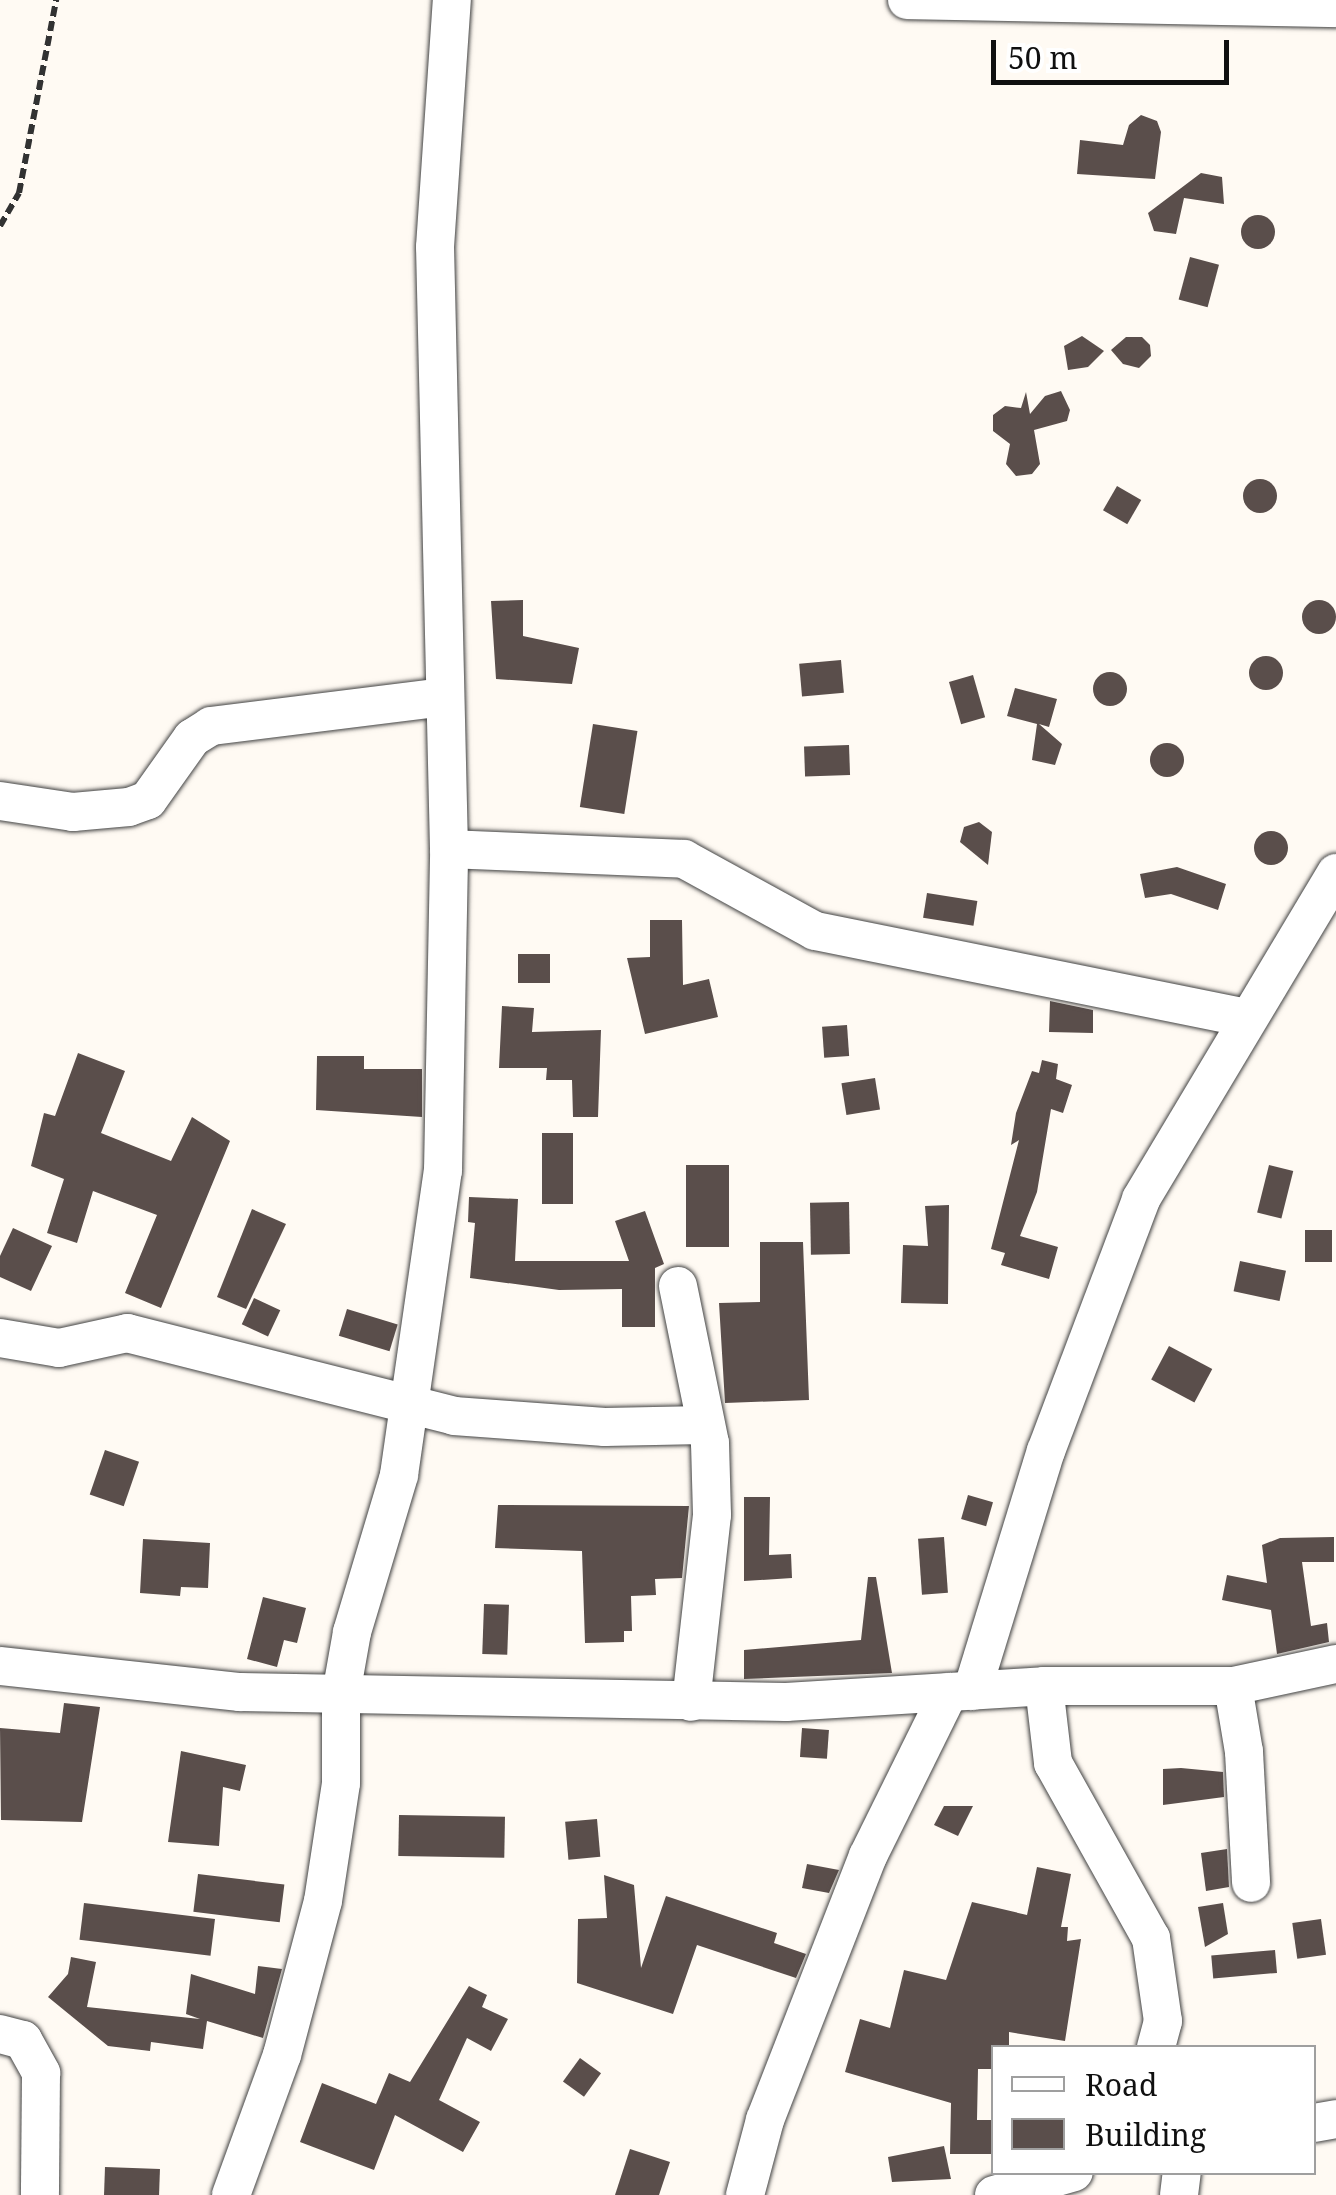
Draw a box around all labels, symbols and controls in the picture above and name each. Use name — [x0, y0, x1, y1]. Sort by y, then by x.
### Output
scale bar — [996, 20, 1234, 82]
text: 50 m — [1008, 37, 1078, 78]
legend — [991, 2045, 1316, 2175]
text: Road — [1085, 2064, 1157, 2105]
text: Building — [1085, 2114, 1206, 2155]

